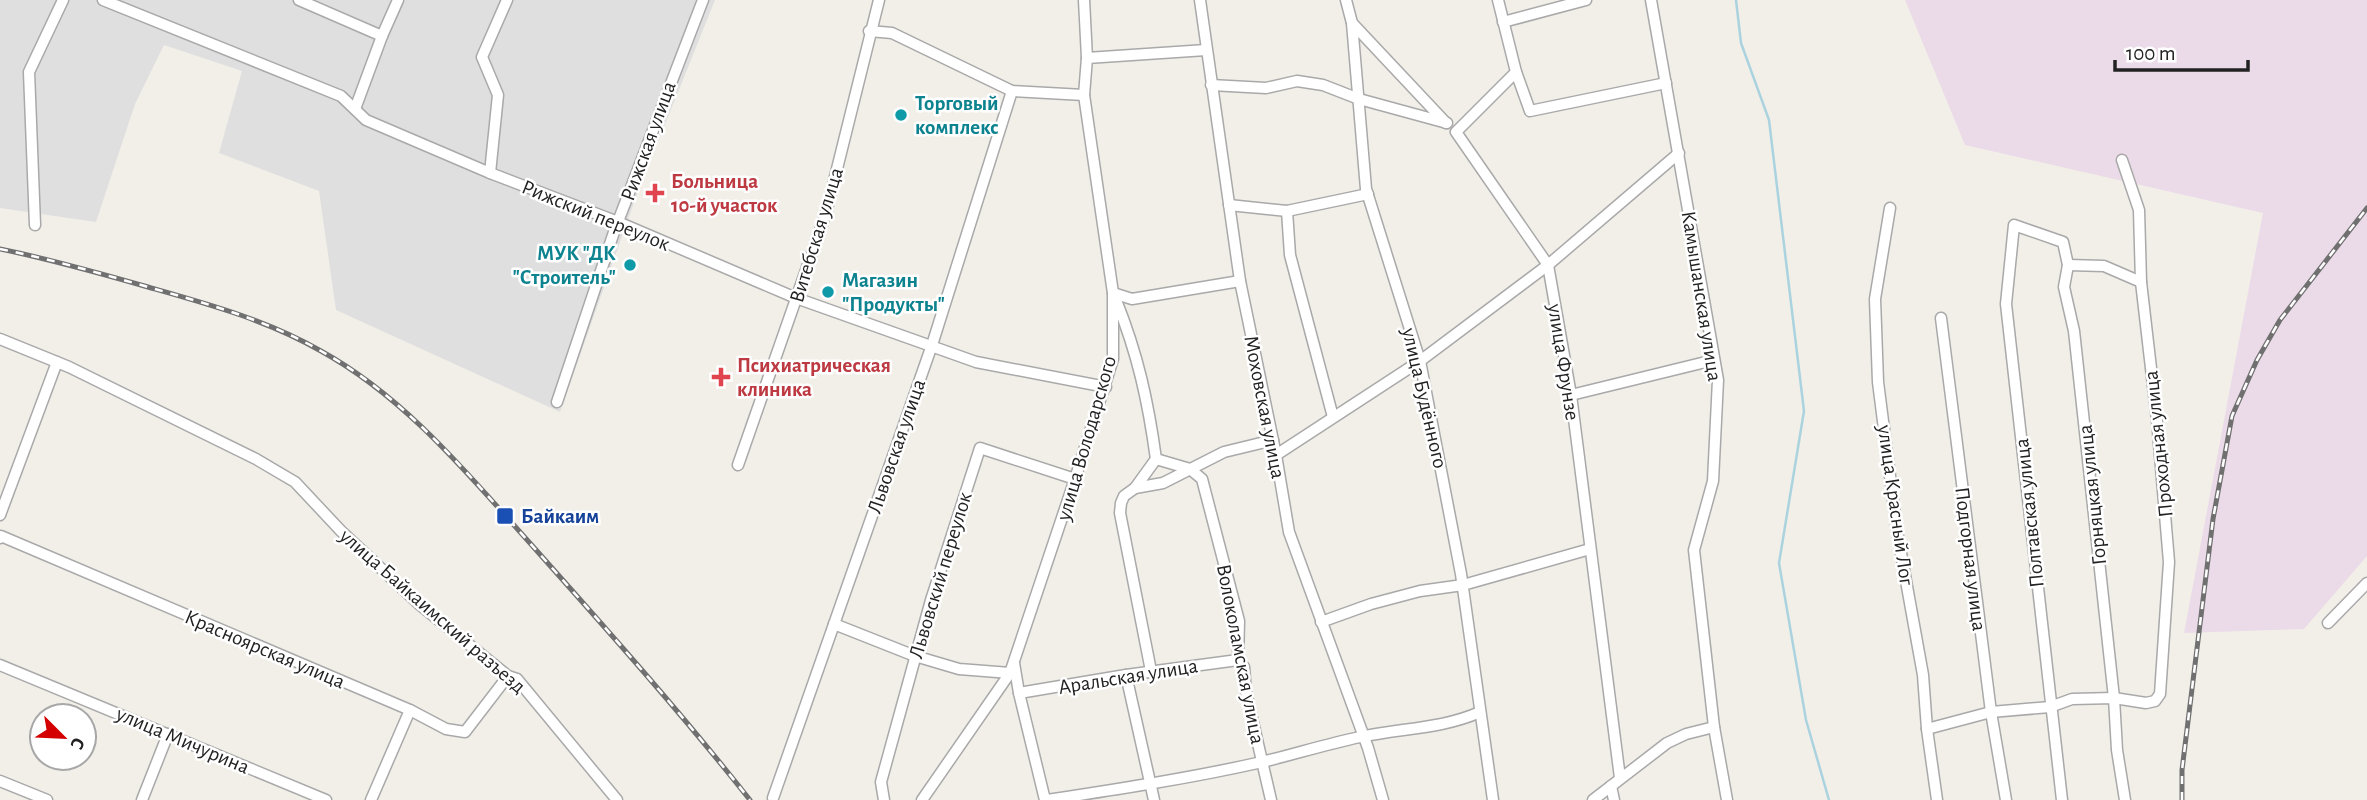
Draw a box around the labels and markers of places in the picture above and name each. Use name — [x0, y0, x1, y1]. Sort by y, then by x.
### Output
place label: Торговый комплекс — [915, 93, 999, 138]
marker: Торговый комплекс — [893, 107, 909, 123]
place label: Больница 10-й участок — [671, 171, 778, 216]
marker: Больница 10-й участок — [645, 183, 665, 203]
place label: МУК "ДК "Строитель" — [513, 243, 616, 288]
marker: МУК "ДК "Строитель" — [622, 257, 638, 273]
place label: Магазин "Продукты" — [842, 270, 945, 315]
marker: Магазин "Продукты" — [820, 284, 836, 300]
place label: Психиатрическая клиника — [737, 355, 891, 400]
marker: Психиатрическая клиника — [711, 367, 731, 387]
marker: Байкаим — [495, 506, 515, 526]
place label: Байкаим — [521, 506, 599, 527]

